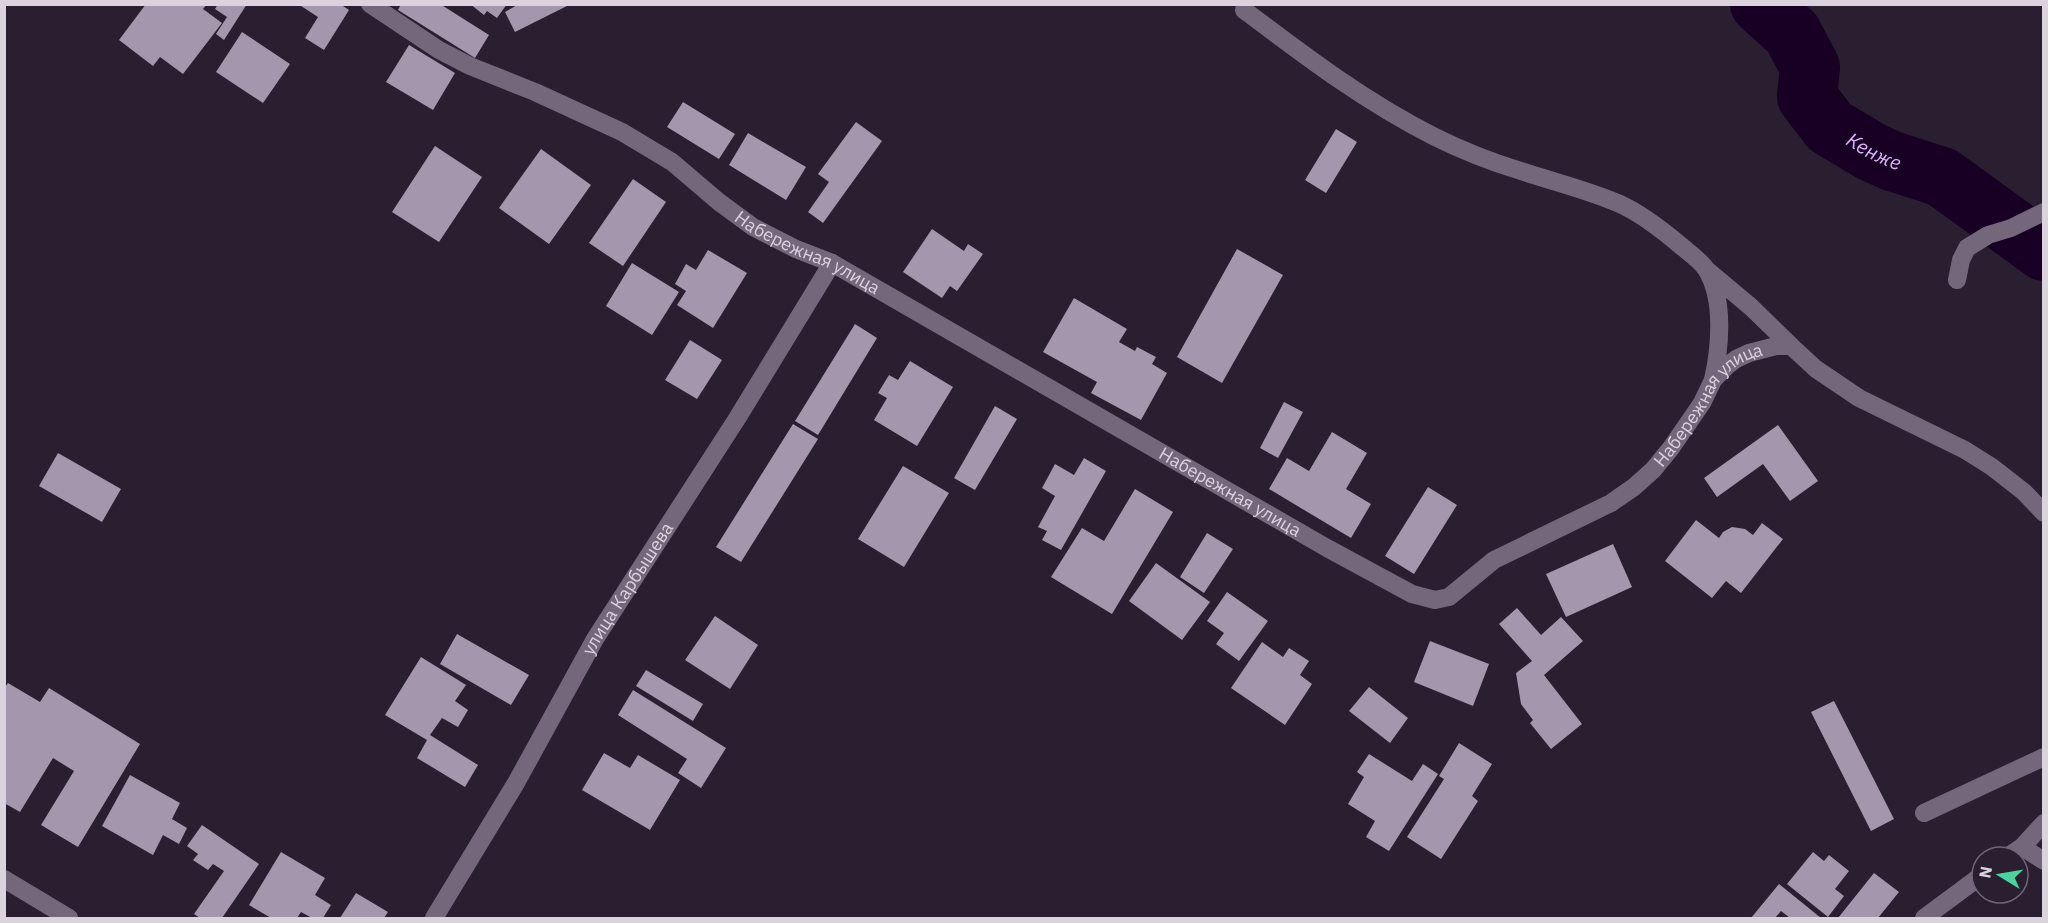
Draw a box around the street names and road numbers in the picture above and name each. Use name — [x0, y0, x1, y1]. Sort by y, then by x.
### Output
street label: Набережная улица — [730, 205, 885, 299]
street label: Набережная улица — [1648, 338, 1765, 471]
street label: Набережная улица — [1155, 442, 1306, 542]
street label: улица Карбышева — [576, 518, 678, 659]

